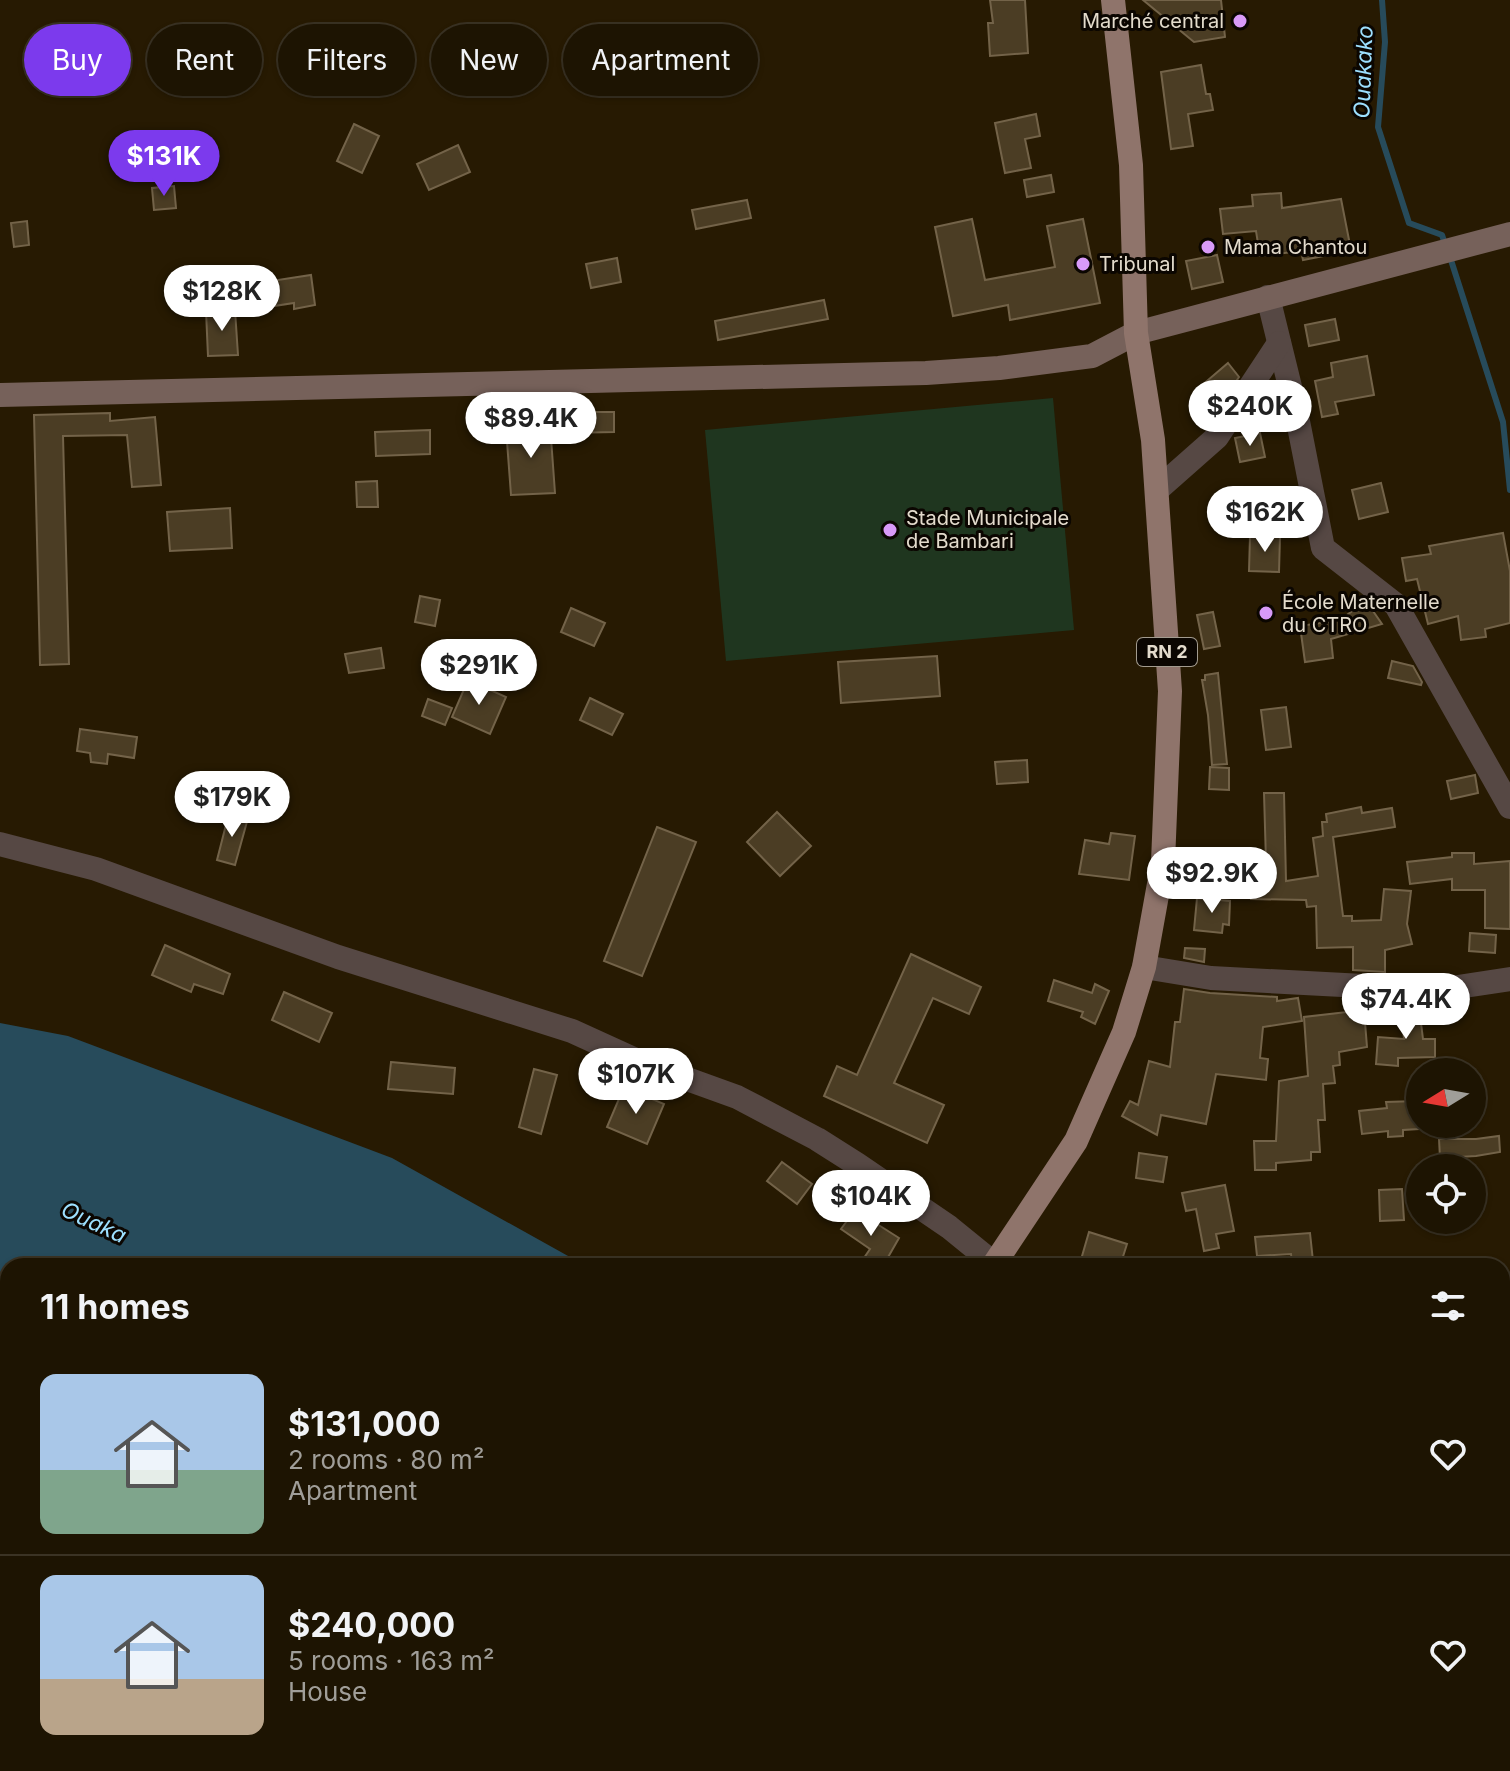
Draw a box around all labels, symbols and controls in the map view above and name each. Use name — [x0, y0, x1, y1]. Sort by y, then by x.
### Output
place label: Marché central — [1082, 9, 1224, 33]
marker: Marché central — [1231, 12, 1249, 30]
chip: Buy — [24, 24, 131, 96]
chip: Rent — [147, 24, 262, 96]
chip: Filters — [278, 24, 415, 96]
chip: New — [431, 24, 547, 96]
chip: Apartment — [563, 24, 758, 96]
water label: Ouakako — [1348, 25, 1378, 119]
pin: $131K — [108, 130, 220, 198]
text: $131K — [127, 140, 201, 171]
place label: Mama Chantou — [1224, 235, 1367, 259]
marker: Mama Chantou — [1199, 238, 1217, 256]
place label: Tribunal — [1099, 252, 1175, 276]
marker: Tribunal — [1074, 255, 1092, 273]
pin: $128K — [166, 265, 278, 333]
text: $128K — [182, 275, 262, 306]
pin: $240K — [1194, 380, 1306, 448]
text: $240K — [1207, 390, 1293, 421]
pin: $89.4K — [466, 392, 596, 460]
text: $89.4K — [483, 402, 579, 433]
pin: $162K — [1209, 486, 1321, 554]
text: $162K — [1225, 496, 1305, 527]
place label: Stade Municipale de Bambari — [906, 506, 1069, 553]
marker: Stade Municipale de Bambari — [881, 521, 899, 539]
place label: École Maternelle du CTRO — [1282, 589, 1440, 637]
marker: École Maternelle du CTRO — [1257, 604, 1275, 622]
road number: RN 2 — [1137, 638, 1197, 666]
pin: $291K — [423, 639, 535, 707]
text: $291K — [439, 649, 519, 680]
pin: $179K — [176, 771, 288, 839]
text: $179K — [193, 781, 271, 812]
pin: $92.9K — [1147, 847, 1277, 915]
text: $92.9K — [1165, 857, 1259, 888]
pin: $74.4K — [1341, 973, 1471, 1041]
text: $74.4K — [1360, 983, 1452, 1014]
pin: $107K — [580, 1048, 692, 1116]
text: $107K — [596, 1058, 676, 1089]
north arrow — [1406, 1058, 1486, 1138]
map controls — [1406, 1058, 1486, 1234]
button: locate — [1406, 1154, 1486, 1234]
pin: $104K — [815, 1170, 927, 1238]
text: $104K — [830, 1180, 912, 1211]
water label: Ouaka — [57, 1196, 131, 1248]
icon: filters — [1426, 1284, 1470, 1328]
text: 11 homes — [40, 1286, 190, 1327]
text: $131,000 — [288, 1403, 441, 1444]
icon: home — [104, 1406, 200, 1502]
icon: heart — [1426, 1432, 1470, 1476]
text: 2 rooms · 80 m² — [288, 1444, 484, 1475]
text: Apartment — [288, 1475, 417, 1506]
text: $240,000 — [288, 1604, 455, 1645]
icon: home — [104, 1607, 200, 1703]
icon: heart — [1426, 1633, 1470, 1677]
text: 5 rooms · 163 m² — [288, 1645, 495, 1676]
text: House — [288, 1676, 367, 1707]

